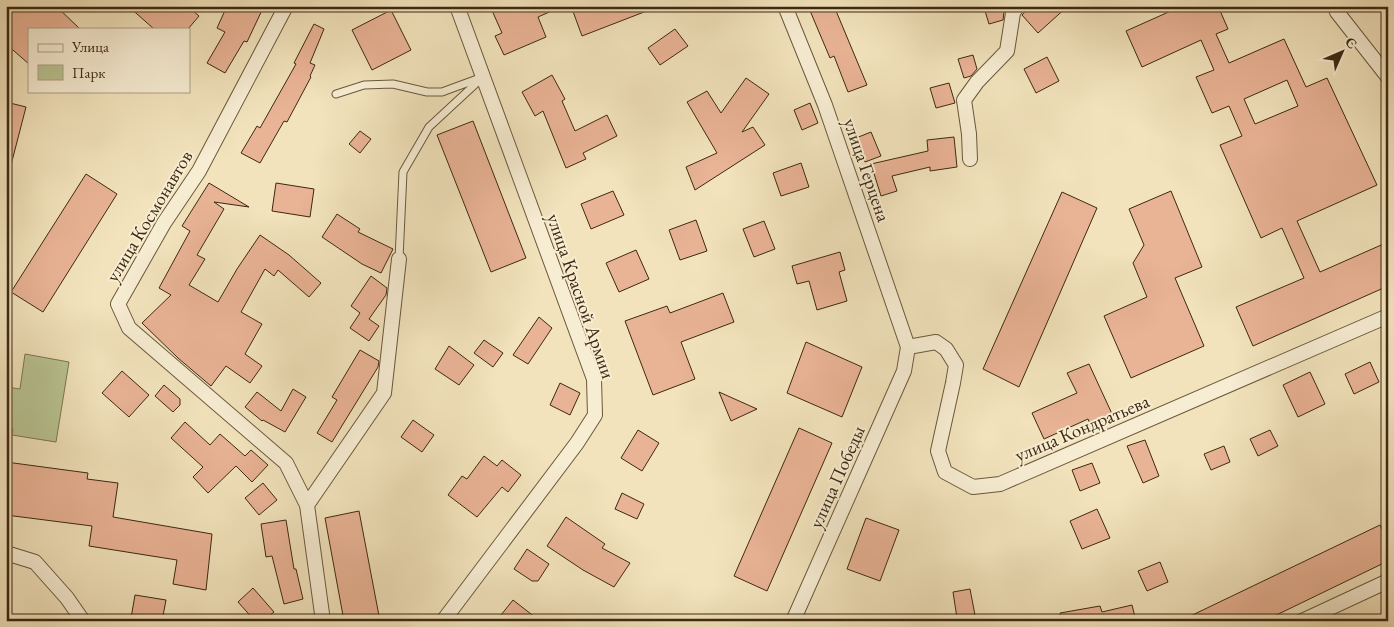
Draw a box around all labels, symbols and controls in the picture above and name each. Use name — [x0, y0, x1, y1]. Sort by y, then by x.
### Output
legend — [28, 28, 190, 92]
north arrow — [1316, 28, 1366, 78]
text: С — [1341, 33, 1361, 53]
text: Улица — [71, 37, 109, 56]
text: Парк — [72, 63, 105, 82]
street label: улица Герцена — [838, 115, 897, 226]
street label: улица Космонавтов — [100, 145, 198, 287]
street label: улица Красной Армии — [541, 210, 621, 382]
street label: улица Кондратьева — [1011, 388, 1153, 468]
street label: улица Победы — [803, 421, 871, 532]

